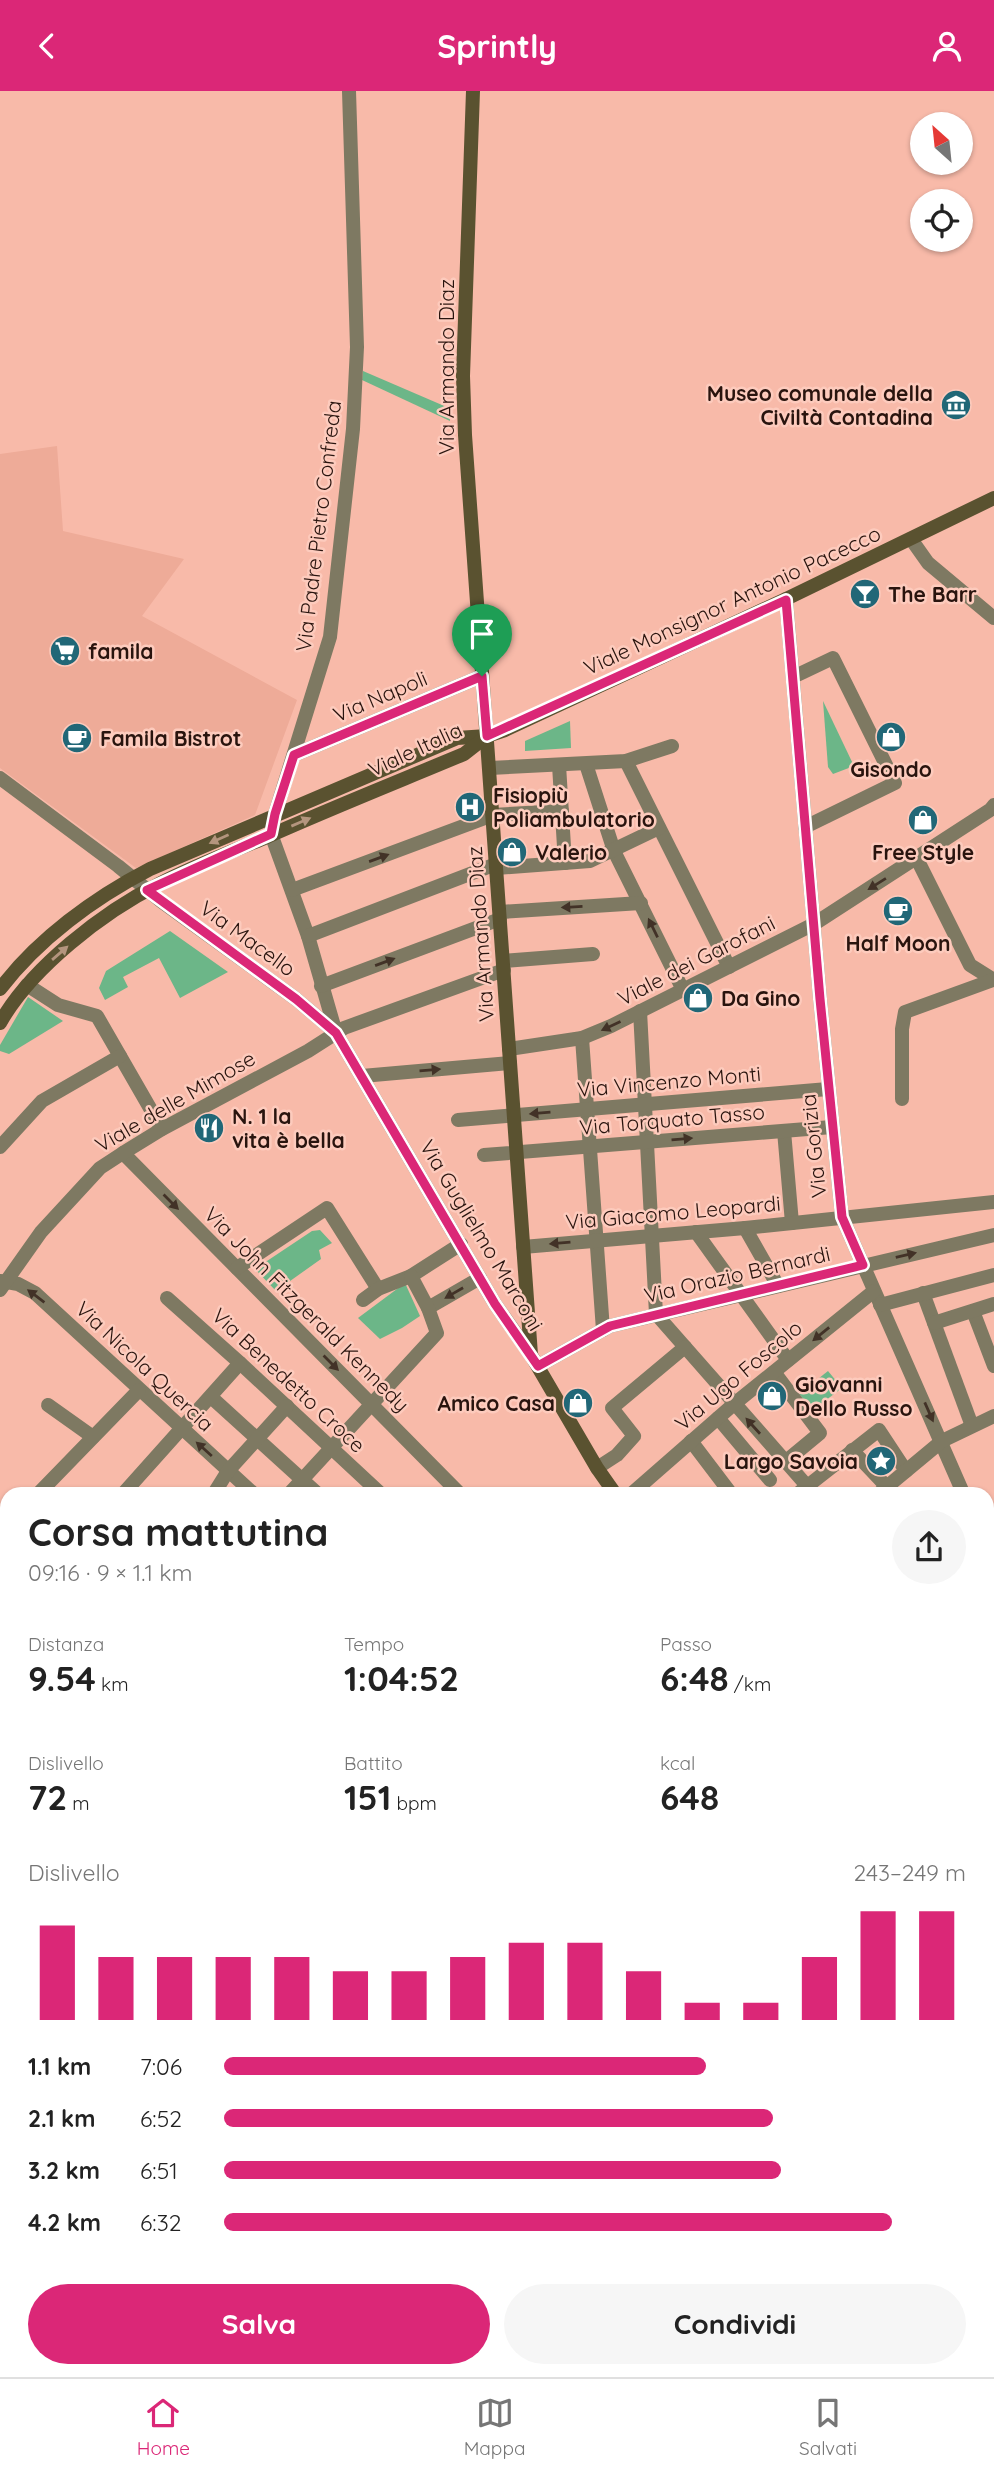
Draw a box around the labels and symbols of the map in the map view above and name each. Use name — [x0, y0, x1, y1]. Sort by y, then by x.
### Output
north arrow — [910, 112, 973, 175]
street label: Via Armando Diaz — [433, 279, 459, 455]
place label: Museo comunale della Civiltà Contadina — [707, 380, 933, 430]
museum icon: Museo comunale della Civiltà Contadina — [939, 388, 973, 422]
street label: Via Padre Pietro Confreda — [290, 399, 346, 653]
street label: Viale Monsignor Antonio Pacecco — [579, 520, 885, 680]
bar icon: The Barr — [848, 577, 882, 611]
place label: The Barr — [888, 581, 977, 607]
pin — [452, 604, 512, 676]
supermarket icon: famila — [48, 634, 82, 668]
place label: famila — [88, 638, 154, 664]
street label: Via Napoli — [329, 665, 431, 727]
street label: Viale Italia — [364, 716, 466, 782]
shop icon: Gisondo — [874, 720, 908, 754]
cafe icon: Famila Bistrot — [60, 721, 94, 755]
place label: Famila Bistrot — [100, 725, 241, 751]
place label: Gisondo — [850, 756, 932, 782]
place label: Fisiopiù Poliambulatorio — [493, 782, 655, 832]
hospital icon: Fisiopiù Poliambulatorio — [453, 790, 487, 824]
shop icon: Free Style — [906, 803, 940, 837]
one-way arrow — [291, 816, 312, 827]
one-way arrow — [208, 833, 229, 844]
shop icon: Valerio — [495, 835, 529, 869]
place label: Valerio — [535, 839, 607, 865]
place label: Free Style — [872, 839, 974, 865]
street label: Via Armando Diaz — [461, 845, 499, 1023]
one-way arrow — [368, 852, 389, 863]
one-way arrow — [867, 878, 886, 891]
cafe icon: Half Moon — [881, 894, 915, 928]
street label: Via Macello — [195, 895, 301, 981]
one-way arrow — [561, 902, 583, 913]
street label: Viale dei Garofani — [613, 909, 779, 1011]
one-way arrow — [647, 918, 659, 938]
place label: Half Moon — [846, 930, 950, 956]
one-way arrow — [51, 946, 68, 962]
one-way arrow — [375, 957, 396, 968]
shop icon: Da Gino — [681, 981, 715, 1015]
place label: Da Gino — [721, 985, 800, 1011]
one-way arrow — [601, 1020, 621, 1031]
street label: Viale delle Mimose — [90, 1045, 260, 1157]
street label: Via Vincenzo Monti — [576, 1060, 762, 1102]
one-way arrow — [419, 1064, 441, 1075]
street label: Via Gorizia — [795, 1093, 831, 1199]
street label: Via Torquato Tasso — [578, 1098, 766, 1140]
place label: N. 1 la vita è bella — [232, 1103, 345, 1153]
one-way arrow — [529, 1108, 551, 1119]
restaurant icon: N. 1 la vita è bella — [192, 1111, 226, 1145]
one-way arrow — [671, 1134, 693, 1145]
street label: Via Guglielmo Marconi — [415, 1135, 549, 1335]
street label: Via Giacomo Leopardi — [564, 1190, 782, 1234]
one-way arrow — [162, 1193, 179, 1210]
street label: Via John Fitzgerald Kennedy — [199, 1201, 415, 1417]
one-way arrow — [549, 1238, 571, 1249]
street label: Via Orazio Bernardi — [642, 1240, 832, 1308]
one-way arrow — [895, 1249, 917, 1260]
one-way arrow — [444, 1287, 464, 1299]
one-way arrow — [27, 1289, 45, 1303]
street label: Via Nicola Quercia — [71, 1295, 219, 1437]
street label: Via Benedetto Croce — [207, 1302, 371, 1458]
street label: Via Ugo Foscolo — [669, 1314, 807, 1436]
one-way arrow — [812, 1326, 830, 1341]
one-way arrow — [322, 1354, 338, 1371]
place label: Giovanni Dello Russo — [795, 1371, 913, 1421]
shop icon: Giovanni Dello Russo — [755, 1379, 789, 1413]
shop icon: Amico Casa — [561, 1386, 595, 1420]
place label: Amico Casa — [438, 1390, 555, 1416]
one-way arrow — [923, 1402, 934, 1422]
one-way arrow — [745, 1417, 761, 1434]
one-way arrow — [196, 1441, 213, 1457]
place icon: Largo Savoia — [864, 1444, 898, 1478]
place label: Largo Savoia — [724, 1448, 858, 1474]

